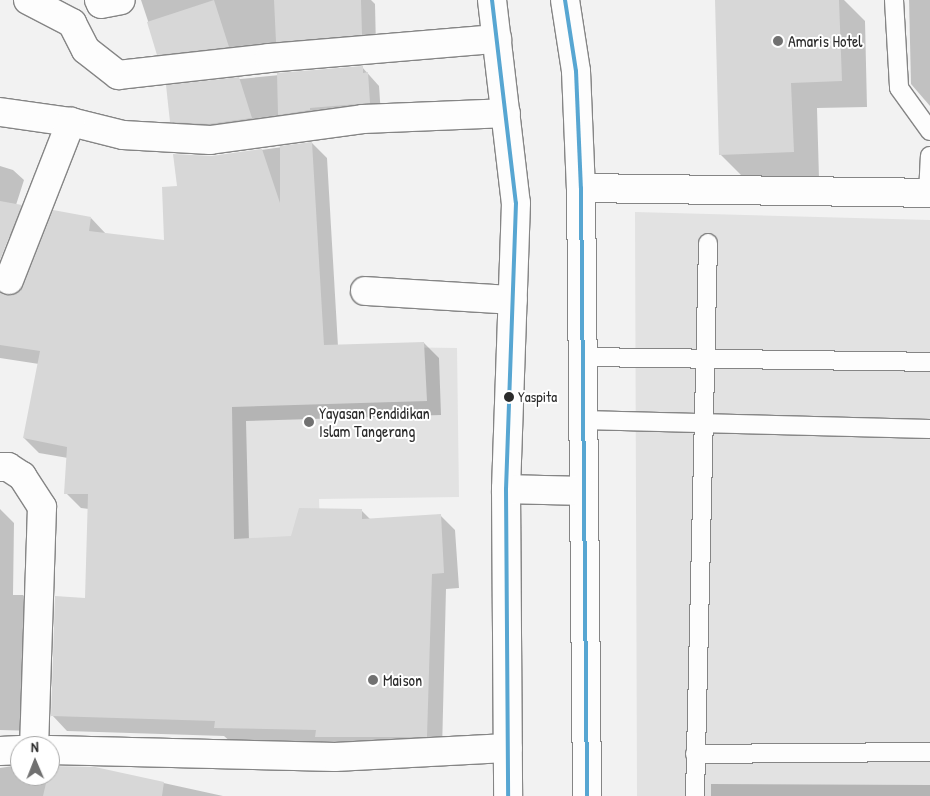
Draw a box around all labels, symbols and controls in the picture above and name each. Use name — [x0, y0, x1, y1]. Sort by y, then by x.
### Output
place label: Amaris Hotel — [788, 31, 863, 51]
marker: Amaris Hotel — [772, 35, 784, 47]
place label: Yaspita — [518, 388, 557, 406]
marker: Yaspita — [504, 392, 514, 402]
place label: Yayasan Pendidikan Islam Tangerang — [319, 403, 430, 441]
marker: Yayasan Pendidikan Islam Tangerang — [303, 416, 315, 428]
place label: Maison — [383, 670, 422, 690]
marker: Maison — [367, 674, 379, 686]
north arrow — [10, 736, 60, 786]
text: N — [31, 737, 39, 756]

